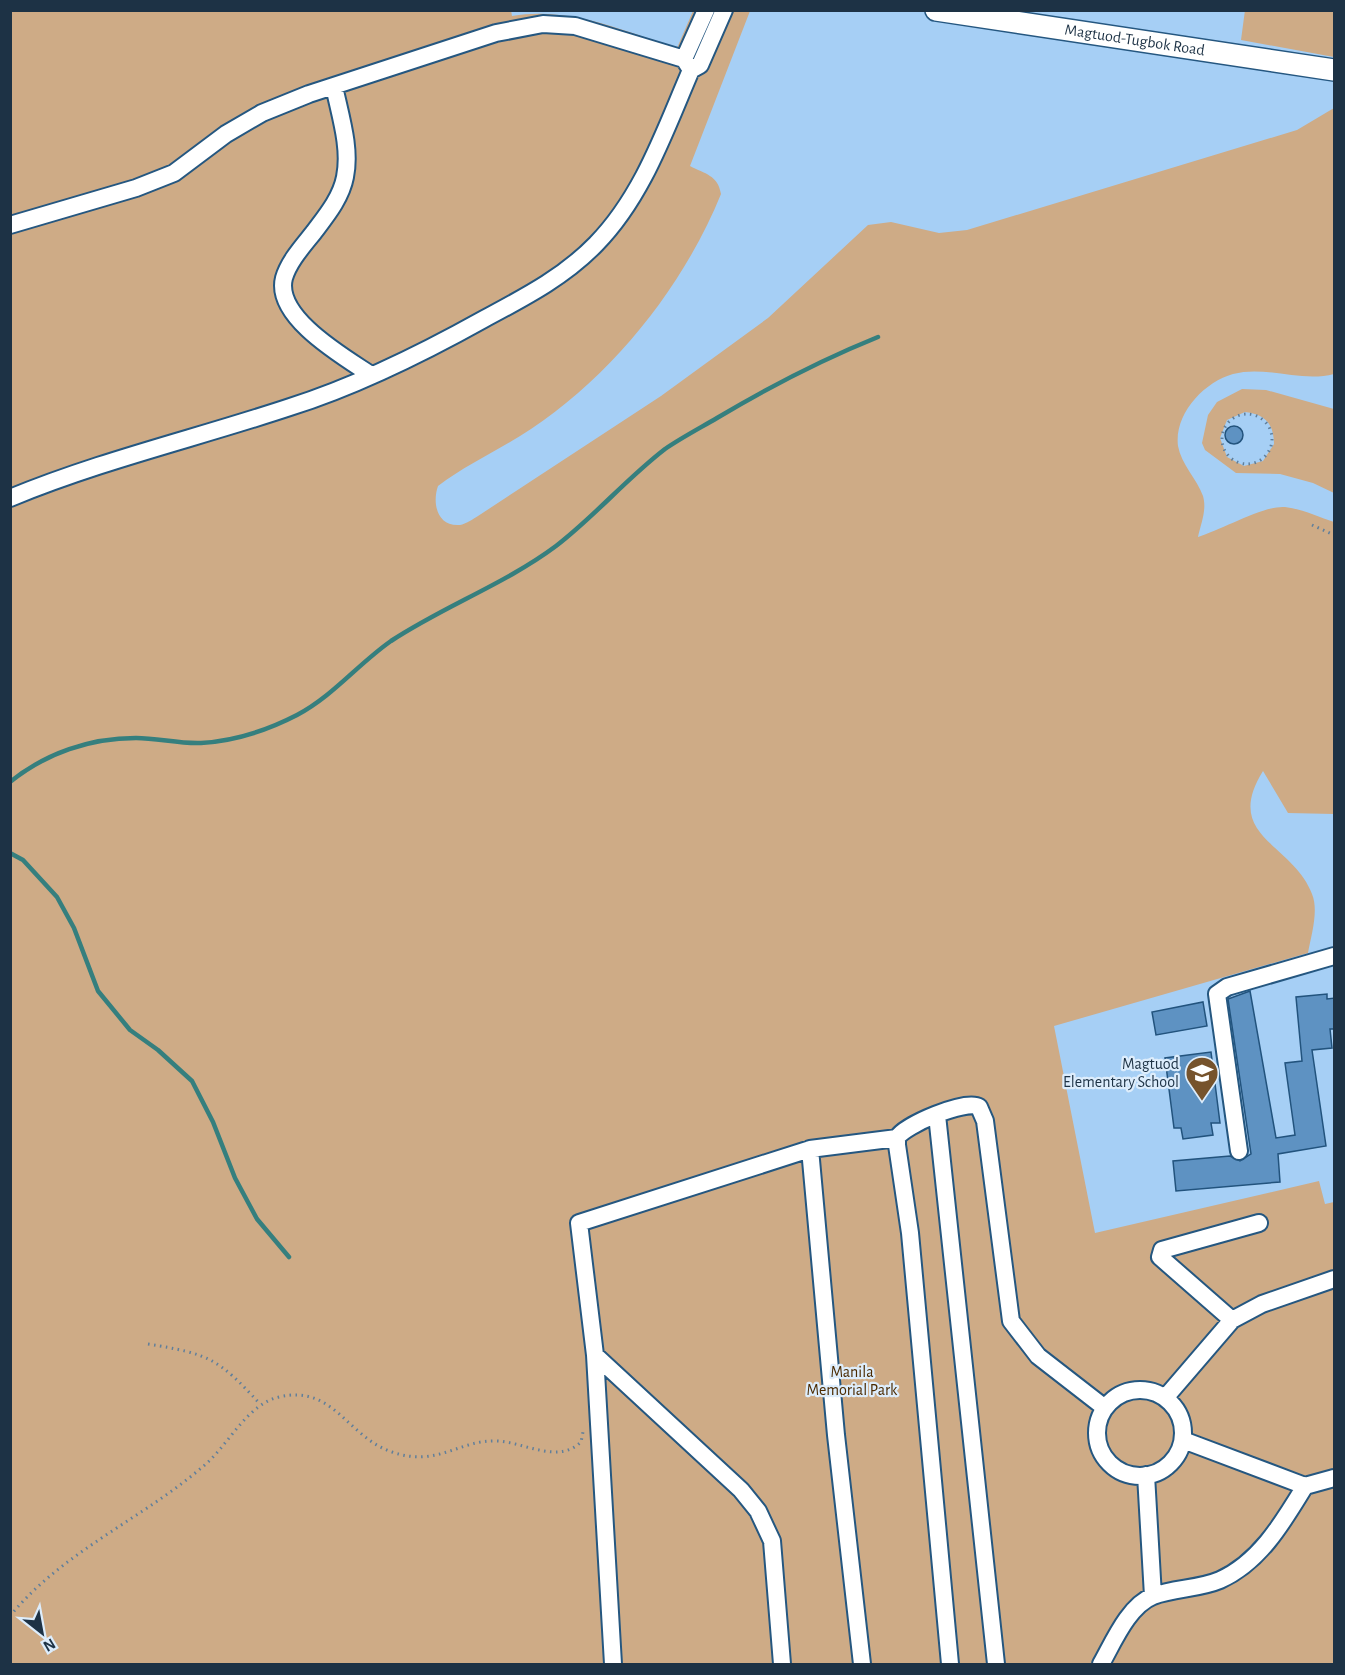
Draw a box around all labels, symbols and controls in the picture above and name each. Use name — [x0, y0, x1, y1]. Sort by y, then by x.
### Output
street label: Magtuod-Tugbok Road — [1064, 22, 1206, 58]
school or university icon: Magtuod Elementary School — [1184, 1055, 1220, 1102]
place label: Magtuod Elementary School — [1063, 1056, 1179, 1091]
park label: Manila Memorial Park — [807, 1364, 898, 1398]
north arrow — [12, 1603, 72, 1663]
text: N — [40, 1635, 58, 1655]

